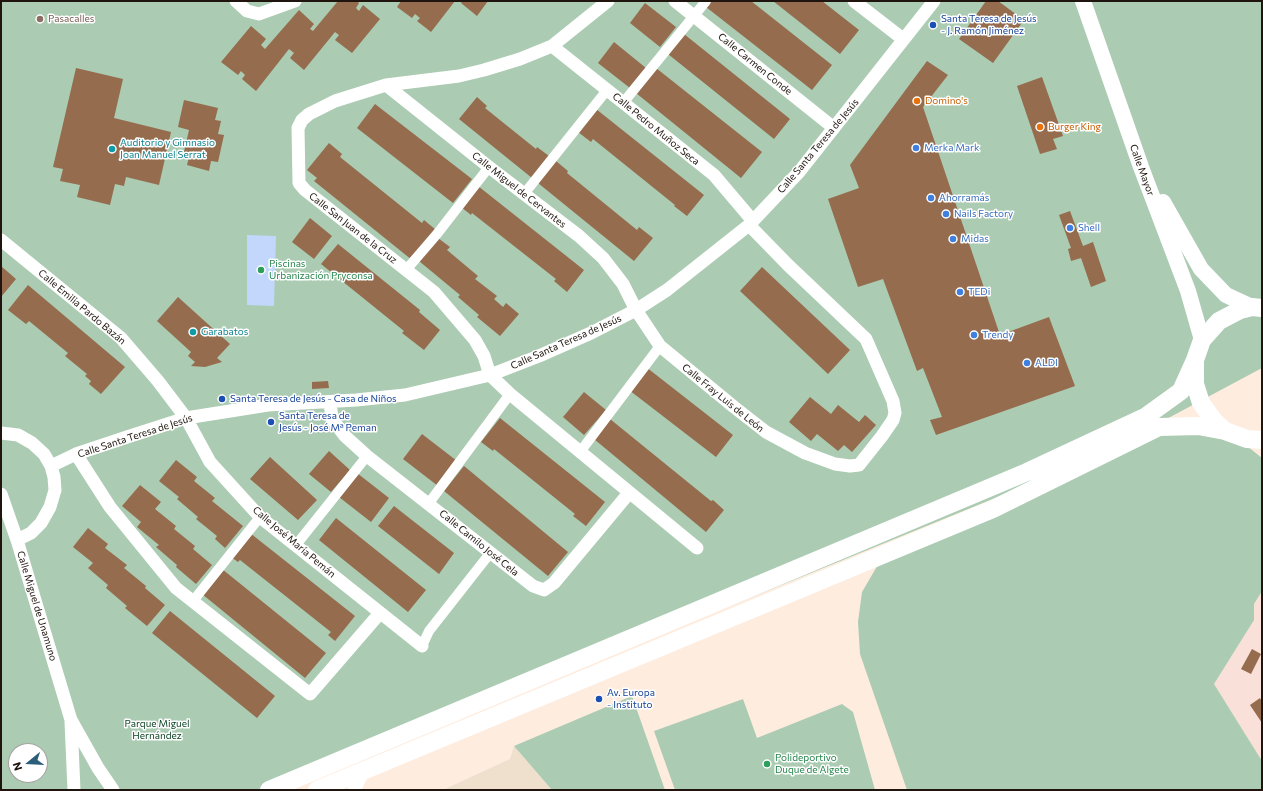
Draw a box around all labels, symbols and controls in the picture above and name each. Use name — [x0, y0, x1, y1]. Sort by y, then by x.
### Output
place label: Pasacalles — [48, 13, 94, 25]
place label: Santa Teresa de Jesús - J. Ramón Jiménez — [941, 13, 1037, 36]
marker: Pasacalles — [35, 14, 45, 24]
marker: Santa Teresa de Jesús - J. Ramón Jiménez — [928, 20, 938, 30]
street label: Calle Carmen Conde — [716, 30, 794, 98]
street label: Calle Pedro Muñoz Seca — [610, 90, 702, 168]
place label: Domino's — [925, 95, 968, 107]
street label: Calle Santa Teresa de Jesús — [775, 96, 861, 196]
marker: Domino's — [912, 96, 922, 106]
place label: Burger King — [1048, 121, 1101, 133]
marker: Burger King — [1035, 122, 1045, 132]
place label: Auditorio y Gimnasio Joan Manuel Serrat — [120, 137, 215, 160]
place label: Merka Mark — [924, 142, 980, 154]
marker: Merka Mark — [911, 143, 921, 153]
street label: Calle Mayor — [1127, 143, 1157, 197]
marker: Auditorio y Gimnasio Joan Manuel Serrat — [107, 144, 117, 154]
street label: Calle Miguel de Cervantes — [470, 150, 568, 230]
street label: Calle San Juan de la Cruz — [307, 190, 399, 266]
place label: Ahorramás — [939, 192, 989, 204]
marker: Ahorramás — [926, 193, 936, 203]
place label: Nails Factory — [954, 208, 1013, 220]
marker: Nails Factory — [941, 209, 951, 219]
place label: Shell — [1078, 222, 1100, 234]
marker: Shell — [1065, 223, 1075, 233]
place label: Midas — [961, 233, 989, 245]
marker: Midas — [948, 234, 958, 244]
place label: Piscinas Urbanización Pryconsa — [269, 258, 373, 282]
marker: Piscinas Urbanización Pryconsa — [256, 265, 266, 275]
street label: Calle Emilia Pardo Bazán — [36, 267, 128, 347]
place label: TEDi — [968, 286, 990, 298]
marker: TEDi — [955, 287, 965, 297]
street label: Calle Santa Teresa de Jesús — [509, 312, 623, 372]
place label: Garabatos — [201, 326, 248, 338]
marker: Garabatos — [188, 327, 198, 337]
place label: Trendy — [982, 329, 1013, 341]
marker: Trendy — [969, 330, 979, 340]
place label: ALDI — [1035, 357, 1058, 369]
marker: ALDI — [1022, 358, 1032, 368]
street label: Calle Fray Luis de León — [680, 361, 766, 435]
place label: Santa Teresa de Jesús - Casa de Niños — [230, 393, 397, 405]
marker: Santa Teresa de Jesús - Casa de Niños — [217, 394, 227, 404]
place label: Santa Teresa de Jesús - José Mª Peman — [279, 410, 377, 434]
street label: Calle Santa Teresa de Jesús — [76, 412, 194, 460]
marker: Santa Teresa de Jesús - José Mª Peman — [266, 417, 276, 427]
street label: Calle José María Pemán — [250, 504, 338, 580]
street label: Calle Camilo José Cela — [437, 507, 521, 579]
street label: Calle Miguel de Unamuno — [15, 550, 59, 662]
place label: Av. Europa - Instituto — [607, 687, 655, 710]
marker: Av. Europa - Instituto — [594, 694, 604, 704]
park label: Parque Miguel Hernández — [125, 718, 189, 742]
north arrow — [8, 743, 48, 783]
place label: Polideportivo Duque de Algete — [775, 752, 849, 776]
marker: Polideportivo Duque de Algete — [762, 759, 772, 769]
text: N — [10, 761, 25, 773]

